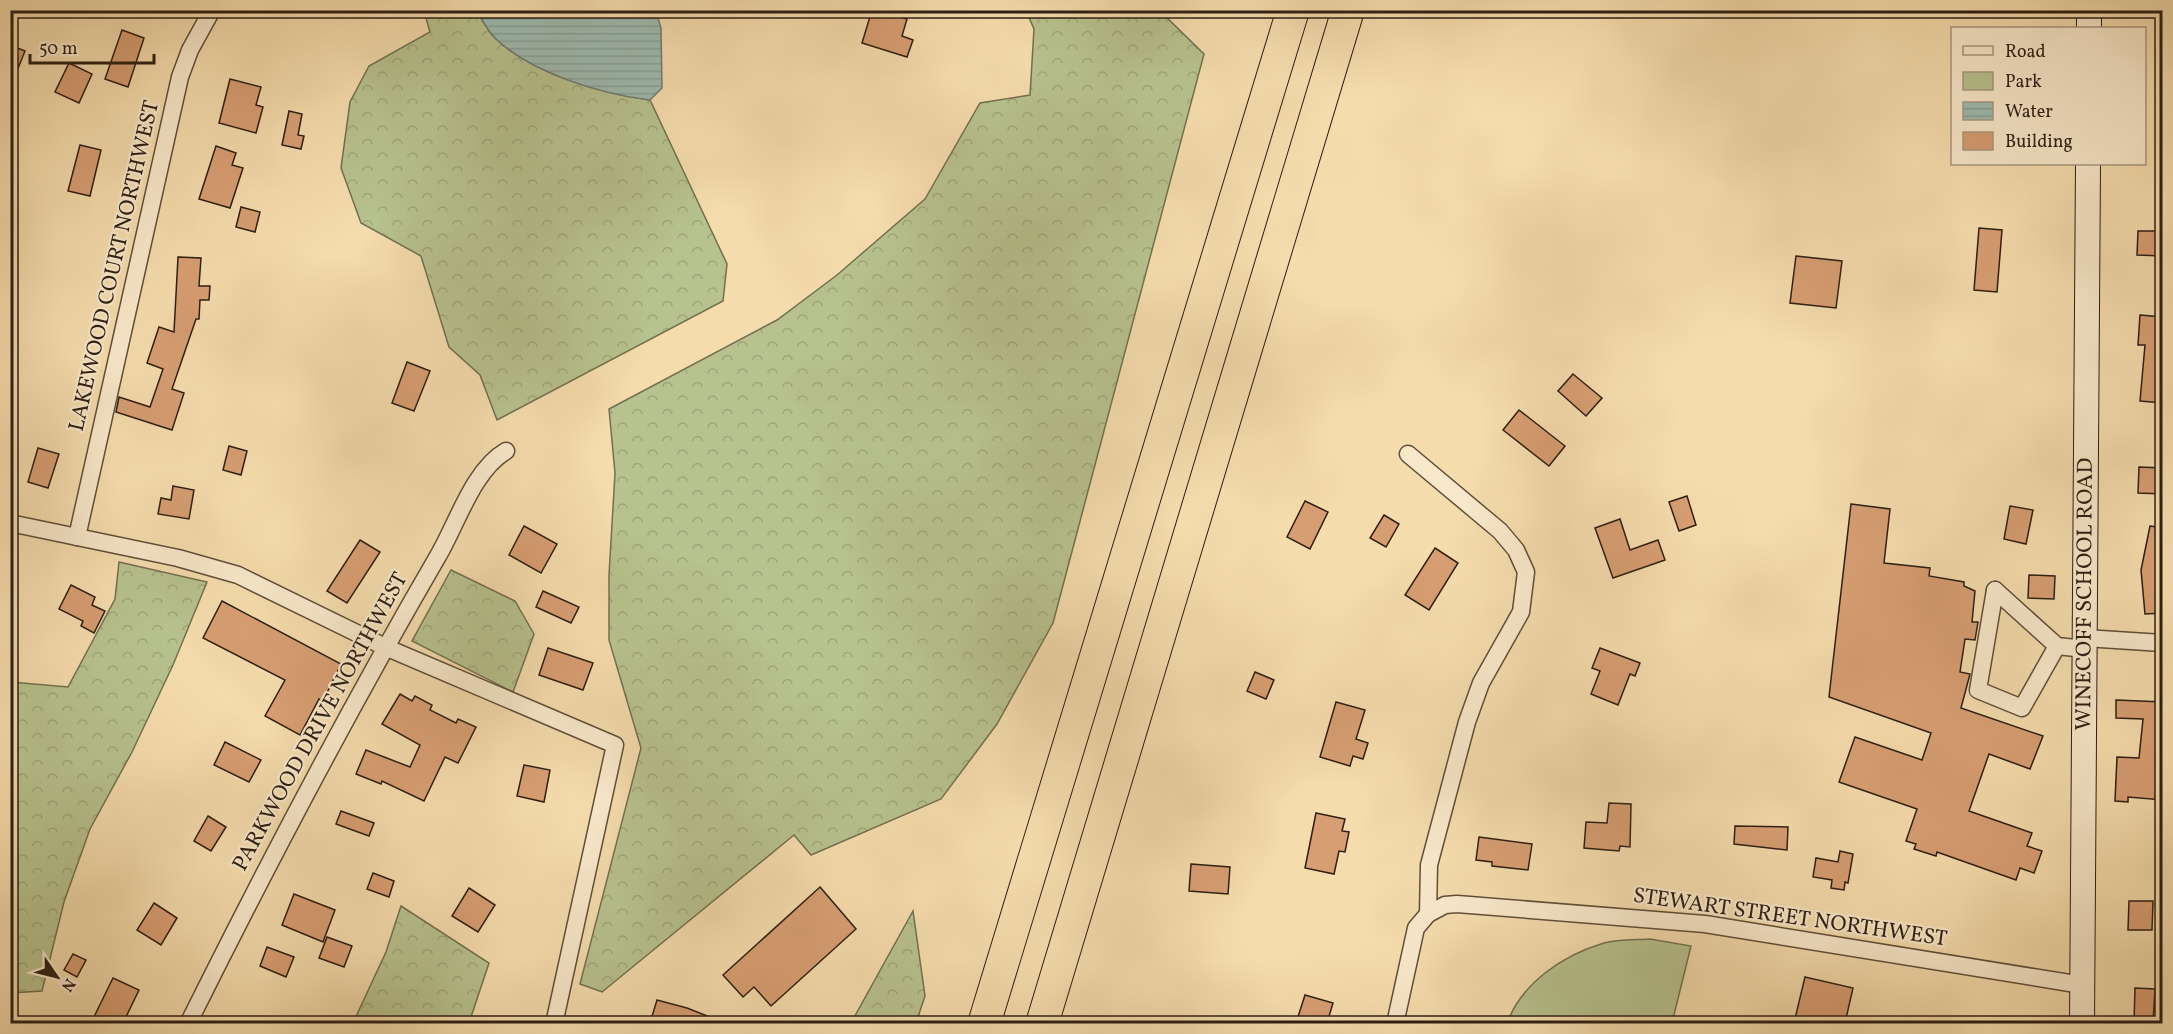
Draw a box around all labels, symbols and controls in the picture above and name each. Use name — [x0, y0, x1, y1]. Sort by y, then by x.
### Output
scale bar — [30, 27, 154, 65]
legend — [1951, 27, 2146, 165]
text: 50 m — [39, 37, 78, 62]
text: Road — [2005, 40, 2046, 65]
text: Park — [2005, 70, 2042, 95]
street label: LAKEWOOD COURT NORTHWEST — [62, 97, 168, 435]
text: Water — [2005, 100, 2053, 125]
text: Building — [2005, 130, 2073, 155]
street label: WINECOFF SCHOOL ROAD — [2069, 457, 2101, 731]
street label: PARKWOOD DRIVE NORTHWEST — [226, 567, 416, 877]
street label: STEWART STREET NORTHWEST — [1631, 881, 1949, 955]
north arrow — [27, 947, 87, 1007]
text: N — [55, 973, 80, 996]

